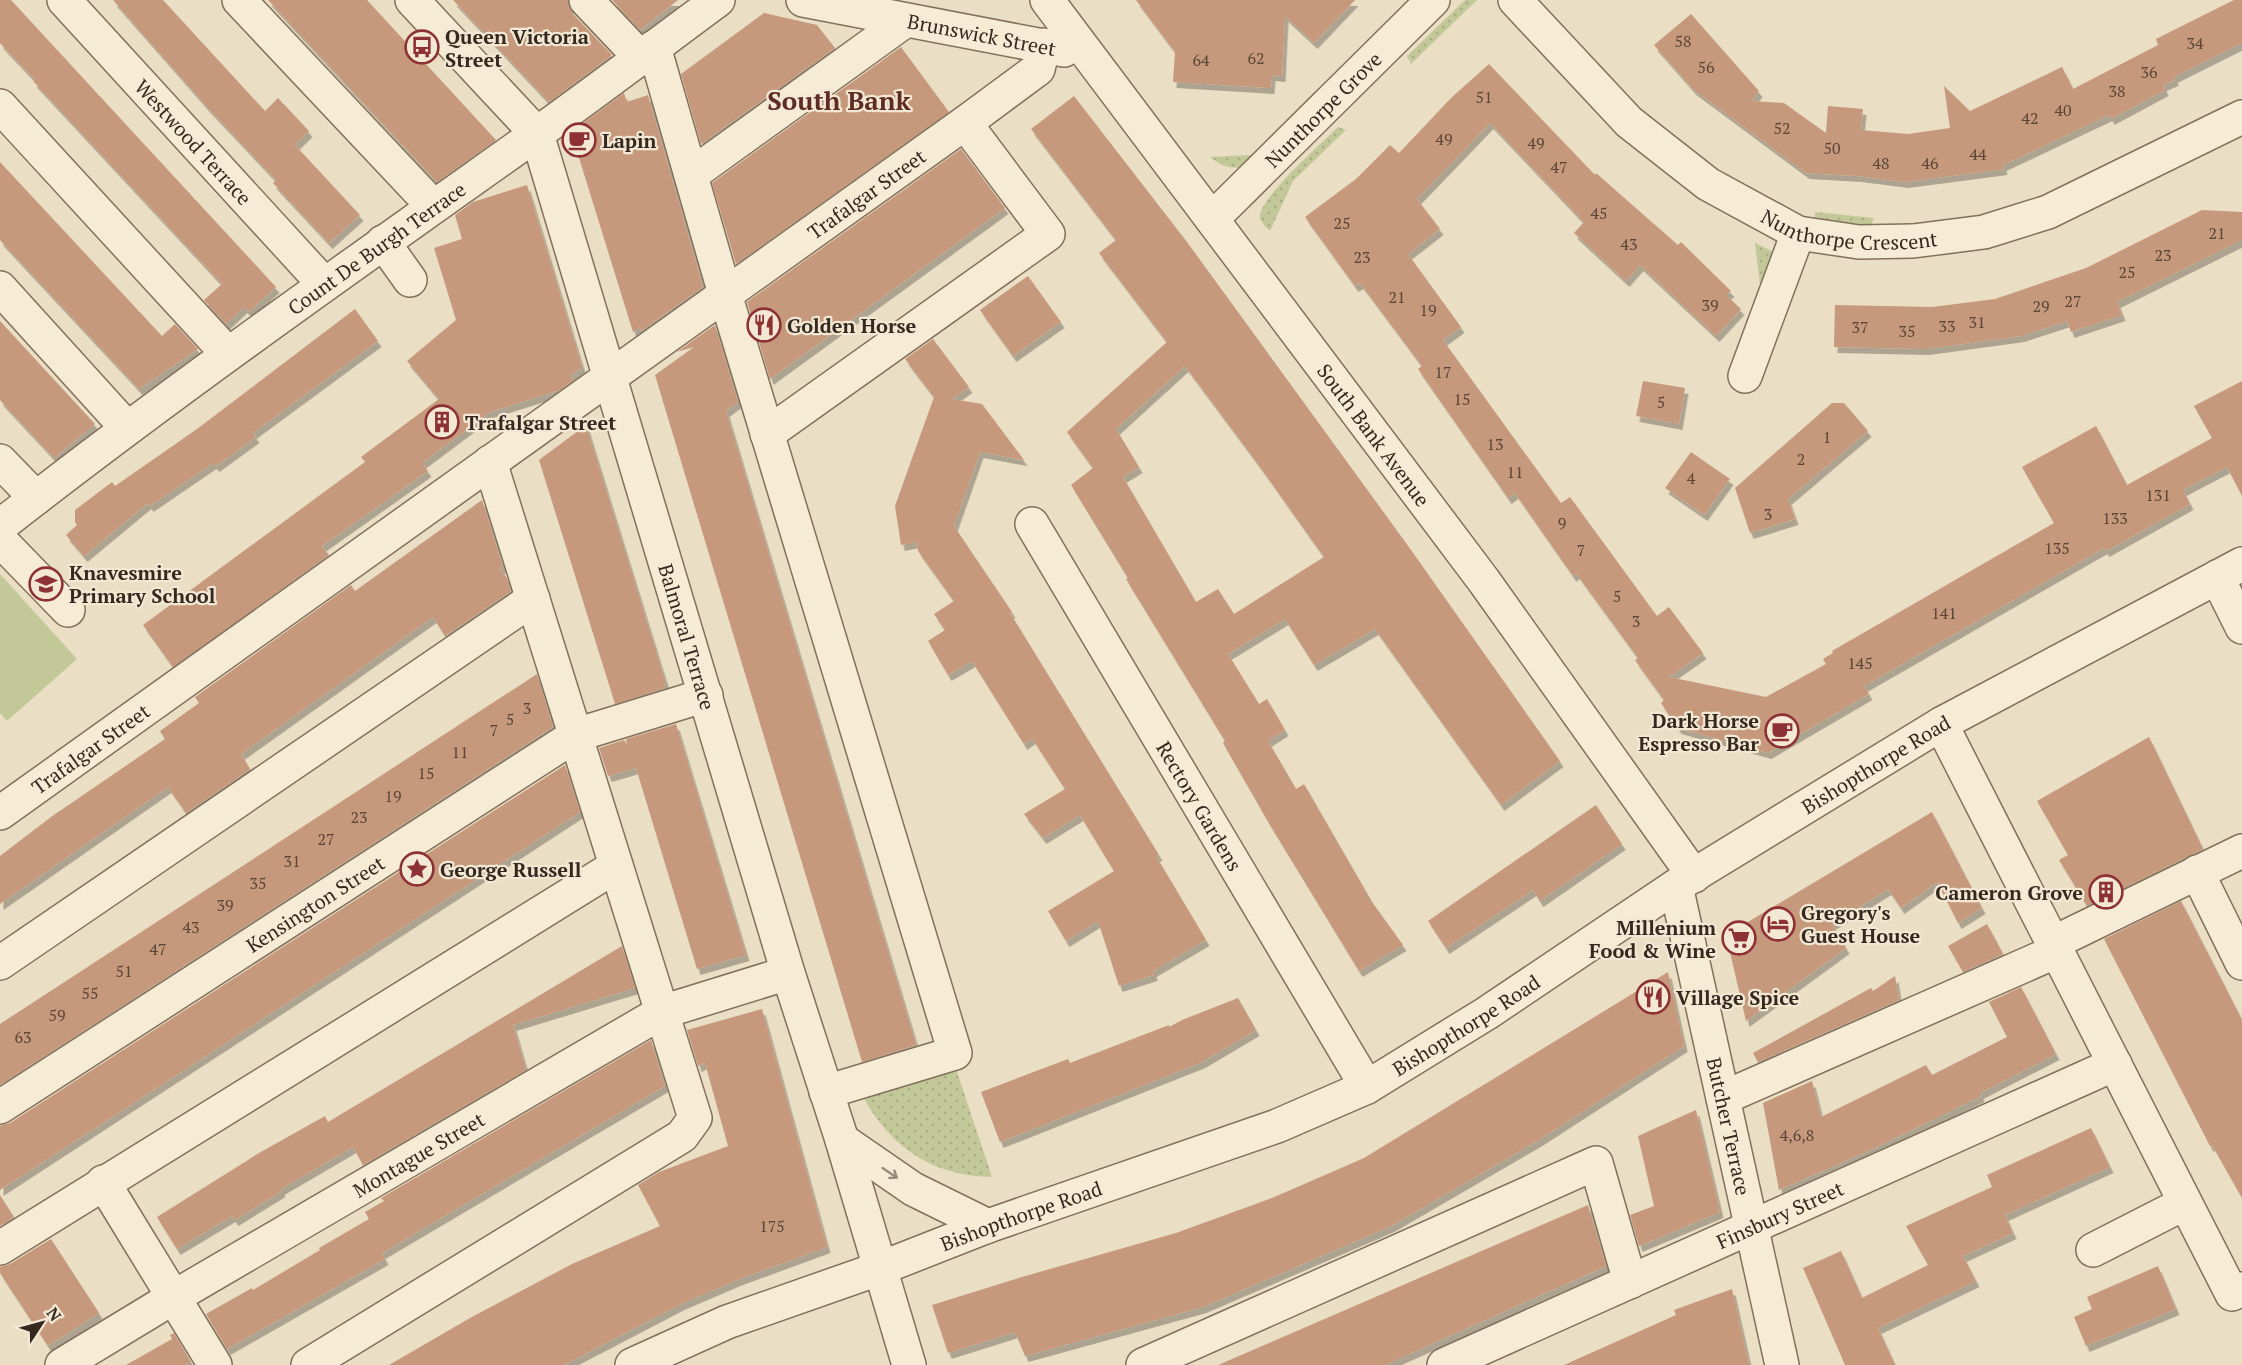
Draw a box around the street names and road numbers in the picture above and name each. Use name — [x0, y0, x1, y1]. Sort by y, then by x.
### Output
street label: Brunswick Street — [905, 7, 1059, 62]
street label: Nunthorpe Grove — [1259, 45, 1387, 173]
street label: Westwood Terrace — [129, 73, 258, 210]
street label: Trafalgar Street — [802, 142, 931, 245]
street label: Count De Burgh Terrace — [282, 175, 471, 321]
street label: Nunthorpe Crescent — [1757, 202, 1939, 255]
street label: South Bank Avenue — [1312, 358, 1436, 512]
street label: Balmoral Terrace — [653, 560, 722, 713]
street label: Trafalgar Street — [26, 697, 155, 800]
street label: Bishopthorpe Road — [1796, 708, 1955, 820]
street label: Rectory Gardens — [1151, 736, 1249, 876]
street label: Kensington Street — [241, 849, 390, 958]
street label: Bishopthorpe Road — [1387, 968, 1545, 1082]
street label: Butcher Terrace — [1701, 1055, 1758, 1198]
street label: Montague Street — [348, 1105, 490, 1203]
street label: Bishopthorpe Road — [936, 1174, 1105, 1257]
street label: Finsbury Street — [1712, 1174, 1848, 1255]

